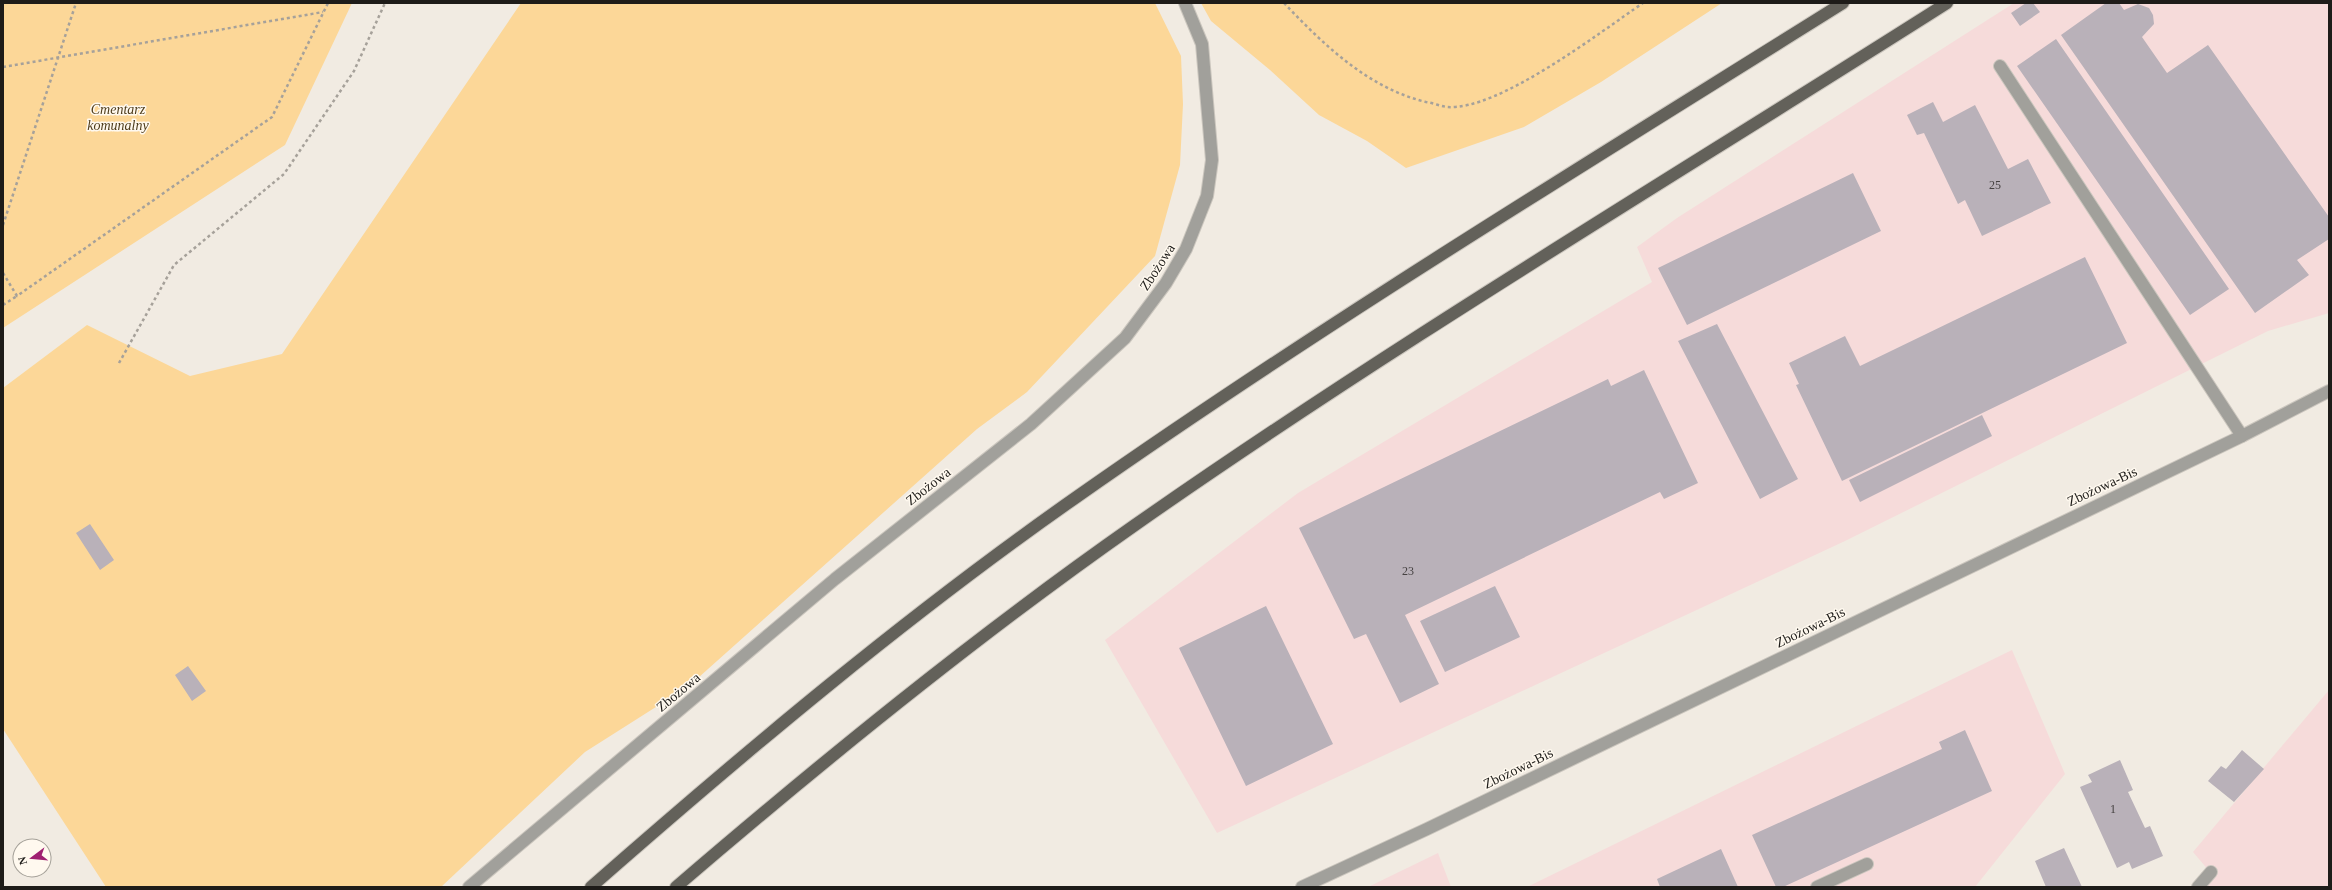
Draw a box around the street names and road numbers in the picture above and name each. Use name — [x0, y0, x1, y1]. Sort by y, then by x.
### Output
street label: Zbożowa — [1137, 241, 1178, 293]
street label: Zbożowa — [903, 464, 954, 508]
street label: Zbożowa-Bis — [2065, 464, 2140, 509]
street label: Zbożowa-Bis — [1773, 604, 1847, 651]
street label: Zbożowa — [654, 669, 704, 715]
street label: Zbożowa-Bis — [1481, 745, 1555, 792]

